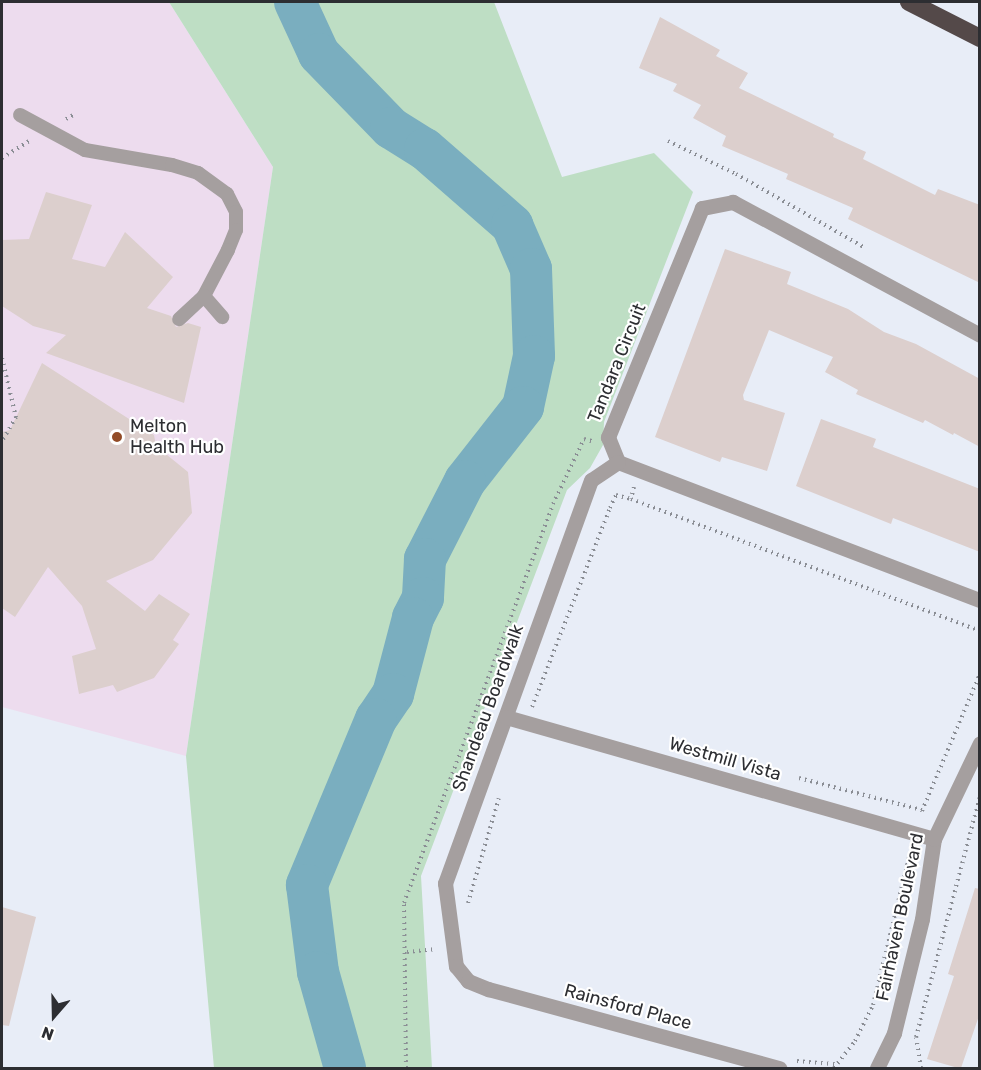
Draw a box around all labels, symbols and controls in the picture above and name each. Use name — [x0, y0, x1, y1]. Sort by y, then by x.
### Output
street label: Tandara Circuit — [583, 300, 651, 426]
place label: Melton Health Hub — [130, 416, 224, 458]
marker: Melton Health Hub — [108, 428, 126, 446]
street label: Shandeau Boardwalk — [448, 621, 528, 795]
street label: Westmill Vista — [666, 733, 784, 785]
street label: Fairhaven Boulevard — [872, 831, 928, 1003]
street label: Rainsford Place — [562, 980, 694, 1034]
north arrow — [24, 986, 84, 1046]
text: N — [39, 1022, 56, 1044]

